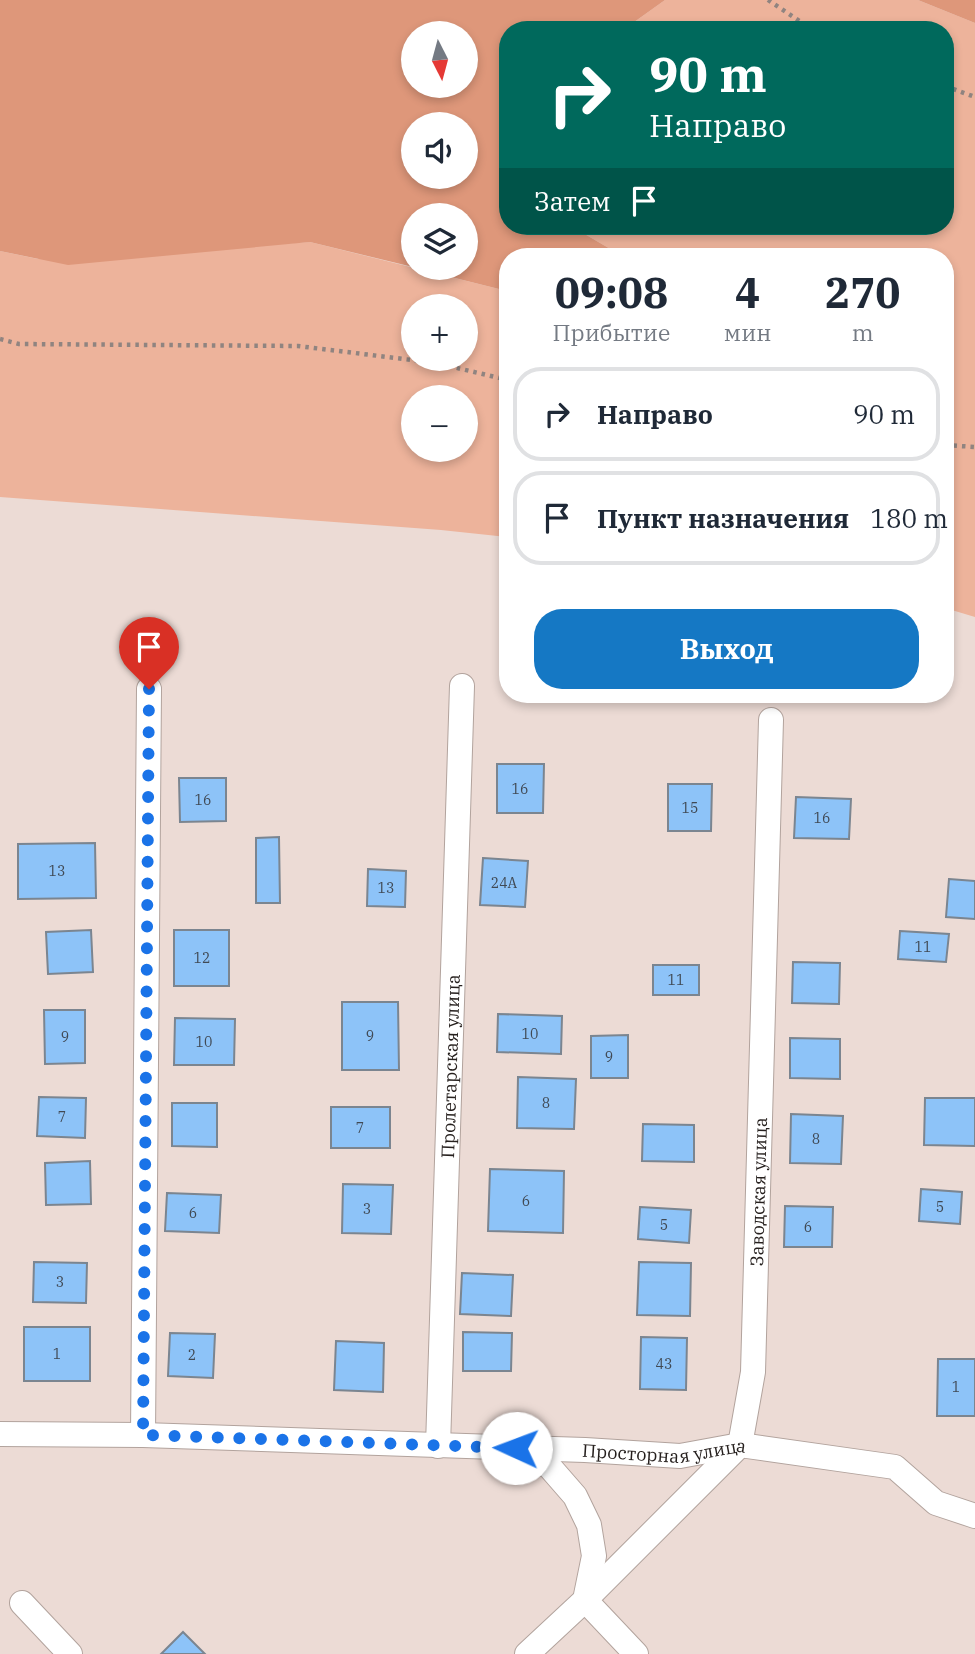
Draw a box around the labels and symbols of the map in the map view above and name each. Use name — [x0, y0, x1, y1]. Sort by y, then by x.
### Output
north arrow — [401, 21, 478, 98]
pin — [119, 617, 179, 689]
house number: 16 — [512, 780, 528, 798]
house number: 16 — [195, 791, 211, 809]
house number: 15 — [682, 799, 698, 817]
house number: 16 — [814, 809, 830, 827]
house number: 13 — [49, 862, 65, 880]
house number: 24А — [491, 874, 518, 892]
house number: 13 — [378, 879, 394, 897]
house number: 11 — [915, 938, 931, 956]
house number: 12 — [194, 949, 210, 967]
house number: 11 — [668, 971, 684, 989]
street label: Пролетарская улица — [436, 974, 464, 1159]
house number: 10 — [522, 1025, 538, 1043]
house number: 9 — [366, 1027, 374, 1045]
house number: 9 — [61, 1028, 69, 1046]
house number: 10 — [196, 1033, 212, 1051]
house number: 9 — [605, 1048, 613, 1066]
house number: 8 — [542, 1094, 550, 1112]
house number: 7 — [58, 1108, 66, 1126]
street label: Заводская улица — [744, 1117, 772, 1266]
house number: 7 — [356, 1119, 364, 1137]
house number: 8 — [812, 1130, 820, 1148]
house number: 6 — [522, 1192, 530, 1210]
house number: 5 — [936, 1198, 944, 1216]
house number: 3 — [363, 1200, 371, 1218]
house number: 6 — [189, 1204, 197, 1222]
house number: 5 — [660, 1216, 668, 1234]
house number: 6 — [804, 1218, 812, 1236]
house number: 3 — [56, 1273, 64, 1291]
house number: 1 — [53, 1345, 61, 1363]
house number: 2 — [188, 1346, 196, 1364]
house number: 43 — [656, 1355, 672, 1373]
house number: 1 — [952, 1378, 960, 1396]
position arrow — [479, 1411, 553, 1485]
street label: Просторная улица — [581, 1433, 748, 1467]

